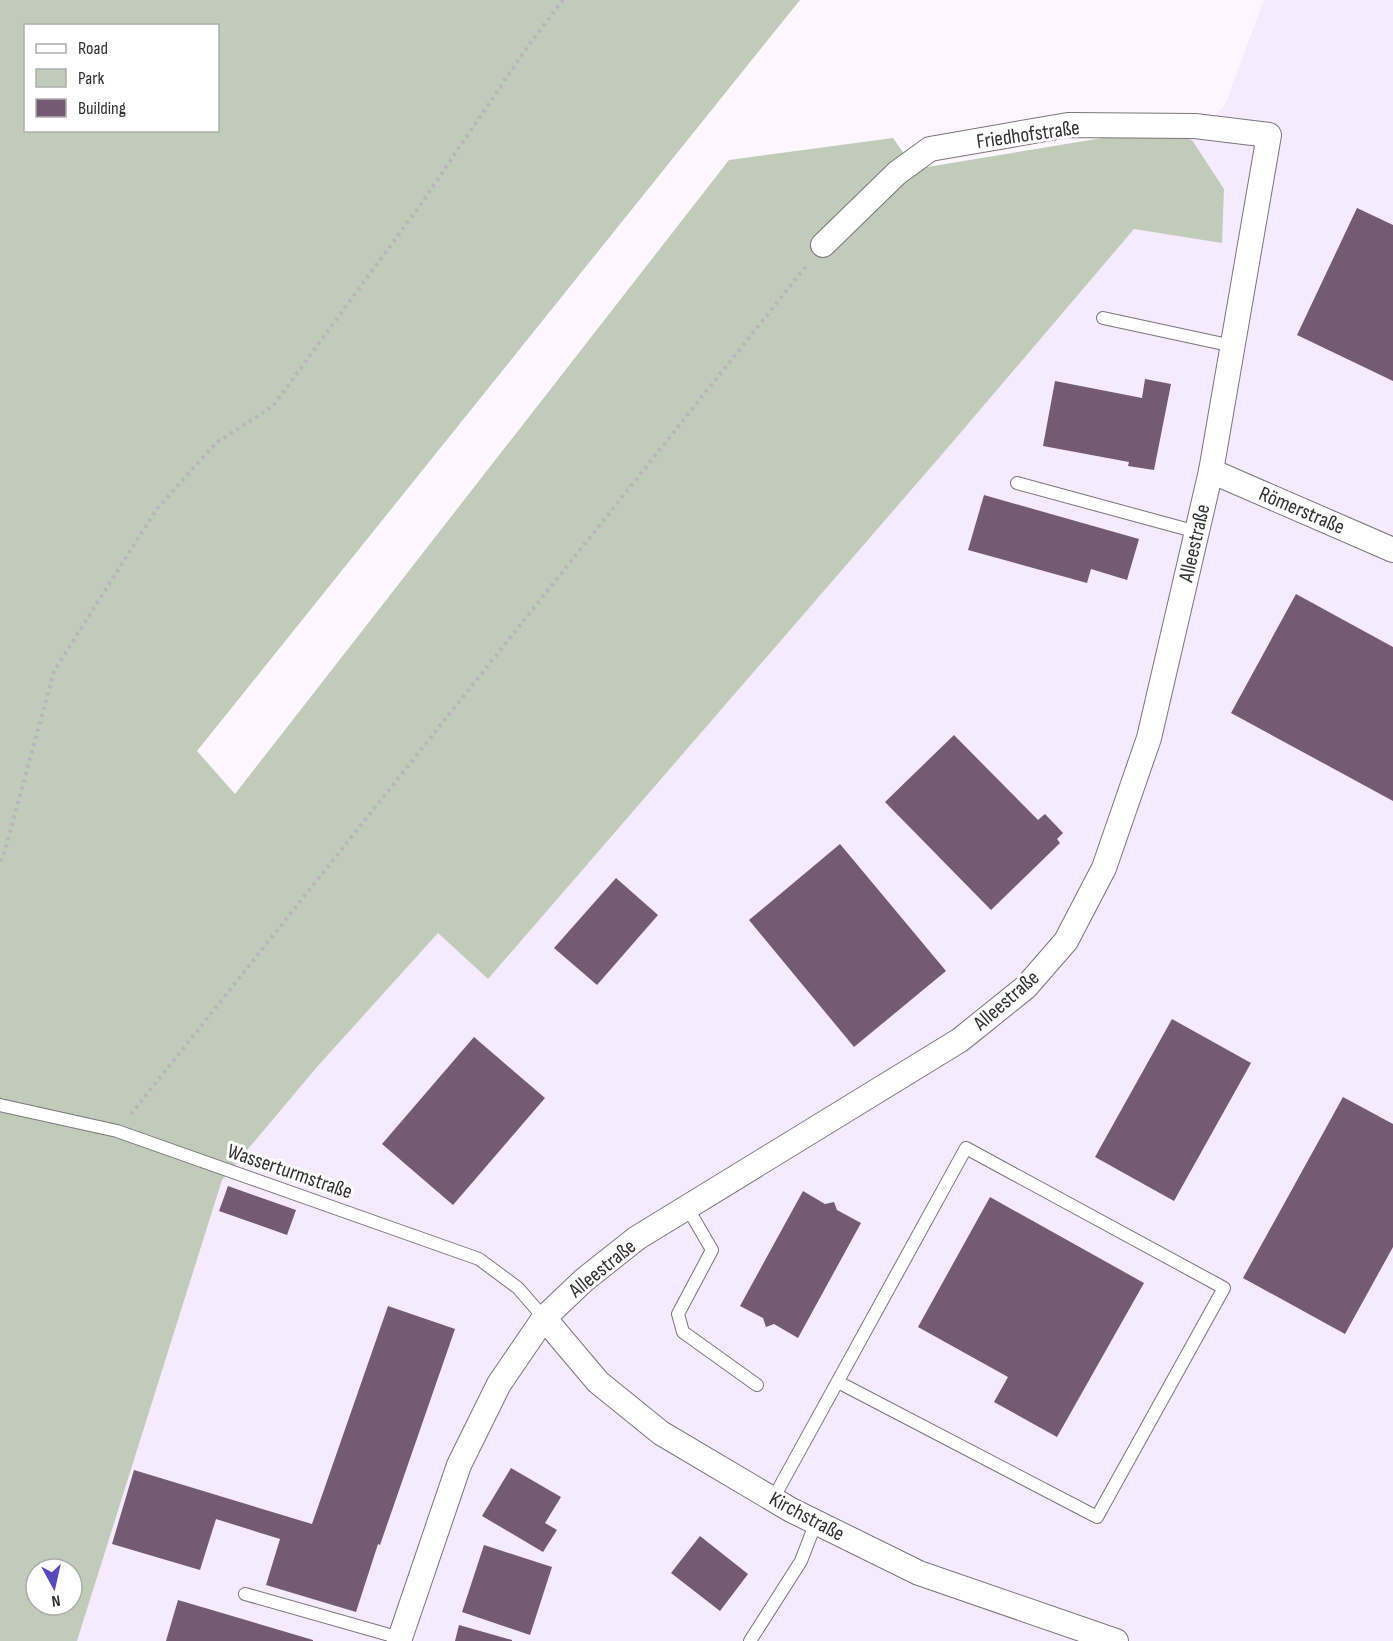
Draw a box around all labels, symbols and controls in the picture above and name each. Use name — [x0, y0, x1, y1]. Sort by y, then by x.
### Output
legend — [24, 24, 219, 132]
text: Road — [78, 38, 108, 59]
text: Park — [78, 68, 104, 89]
text: Building — [78, 98, 126, 119]
street label: Friedhofstraße — [975, 115, 1081, 154]
street label: Römerstraße — [1255, 481, 1348, 540]
street label: Alleestraße — [1173, 502, 1216, 585]
street label: Alleestraße — [968, 965, 1044, 1036]
street label: Wasserturmstraße — [224, 1138, 356, 1205]
street label: Alleestraße — [563, 1234, 641, 1304]
street label: Kirchstraße — [765, 1486, 849, 1547]
north arrow — [24, 1557, 84, 1617]
text: N — [50, 1590, 61, 1610]

